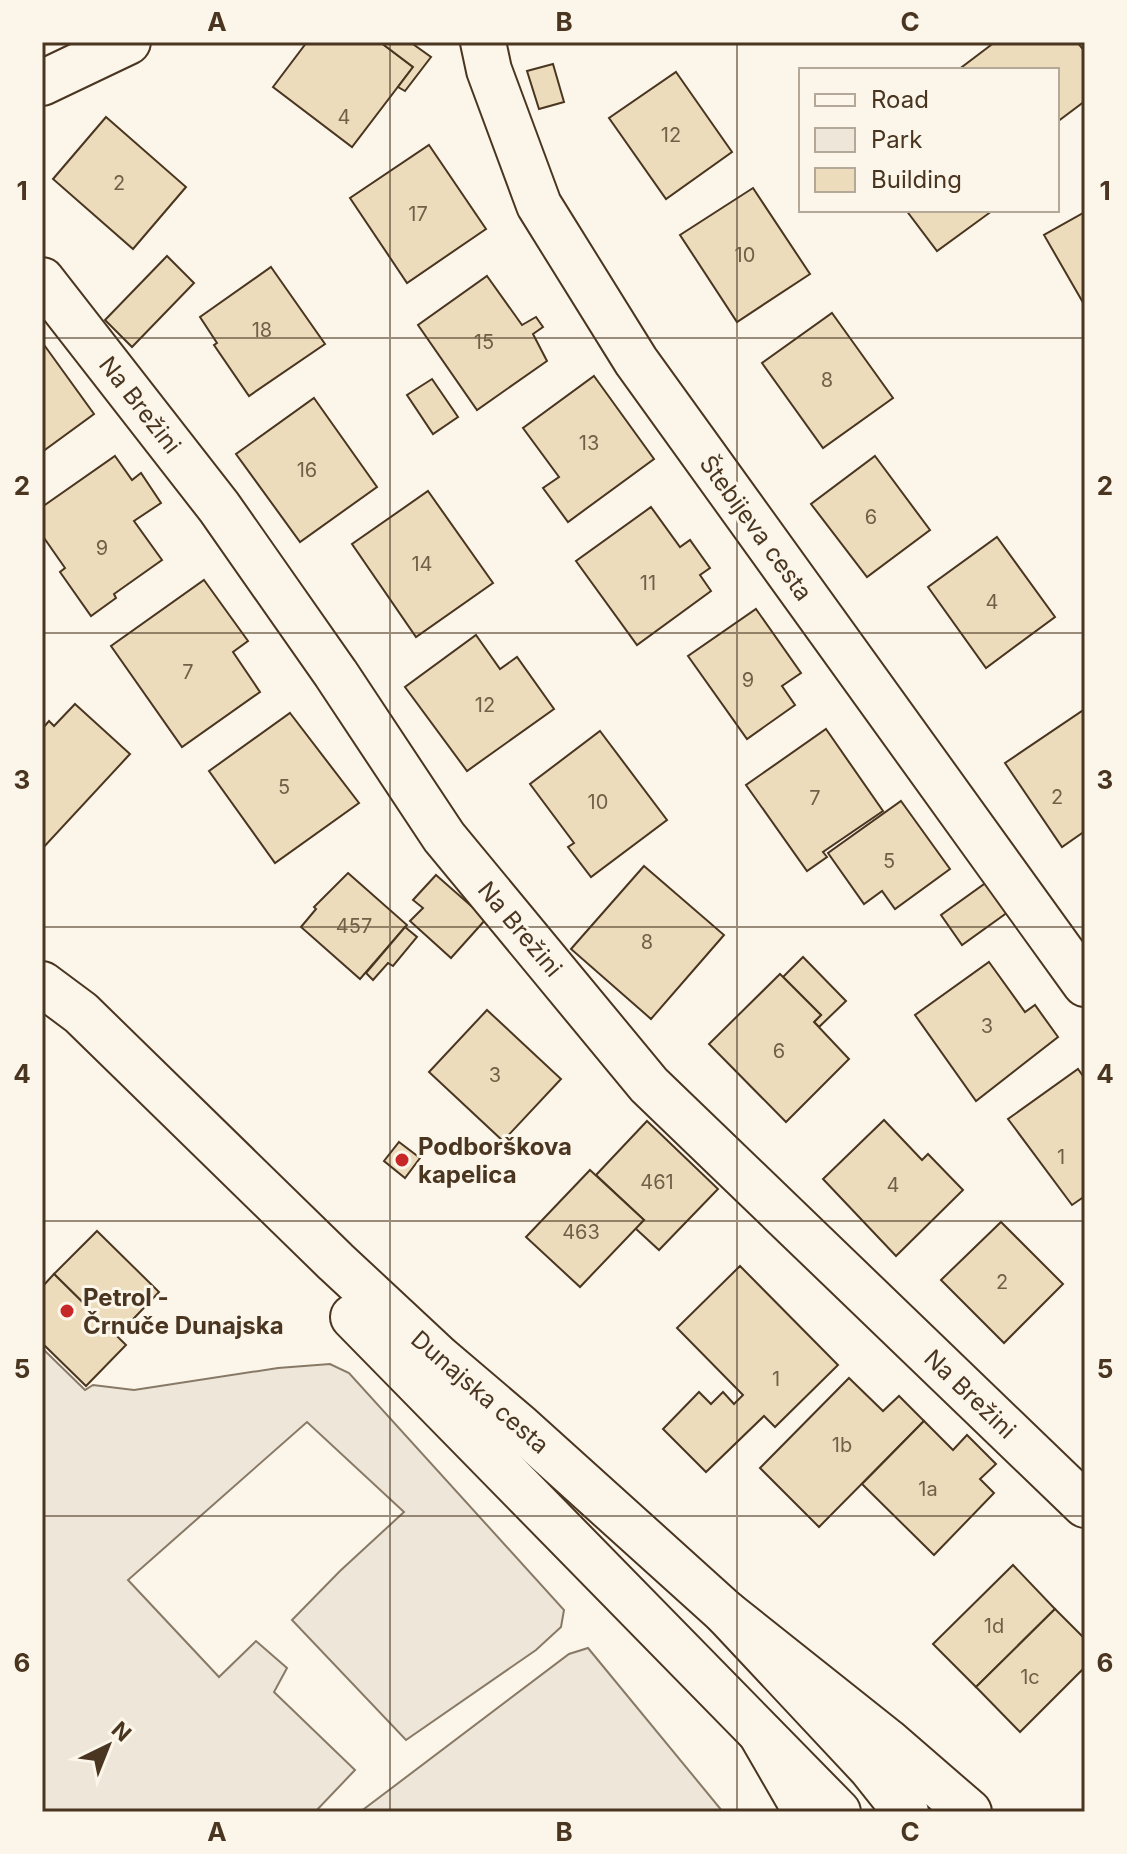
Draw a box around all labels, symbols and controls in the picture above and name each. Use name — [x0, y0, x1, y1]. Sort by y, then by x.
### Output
text: A — [207, 6, 227, 37]
text: B — [555, 6, 573, 37]
text: C — [900, 6, 920, 37]
legend — [799, 68, 1059, 212]
text: Road — [871, 85, 929, 114]
house number: 4 — [338, 105, 350, 129]
house number: 12 — [661, 123, 681, 147]
text: Park — [871, 125, 922, 154]
text: Building — [871, 165, 962, 194]
house number: 2 — [113, 171, 125, 195]
text: 1 — [16, 175, 28, 206]
text: 1 — [1099, 175, 1111, 206]
house number: 17 — [408, 202, 428, 226]
house number: 10 — [735, 243, 755, 267]
house number: 18 — [252, 318, 272, 342]
house number: 15 — [474, 330, 494, 354]
street label: Na Brežini — [93, 351, 187, 459]
house number: 8 — [821, 368, 833, 392]
house number: 13 — [579, 431, 599, 455]
street label: Štebijeva cesta — [694, 449, 819, 606]
house number: 16 — [297, 458, 317, 482]
text: 2 — [14, 470, 30, 501]
text: 2 — [1097, 470, 1113, 501]
house number: 6 — [865, 505, 877, 529]
house number: 9 — [96, 536, 108, 560]
house number: 14 — [411, 552, 433, 576]
house number: 11 — [640, 571, 656, 595]
house number: 4 — [986, 590, 998, 614]
house number: 7 — [182, 660, 194, 684]
house number: 9 — [742, 668, 754, 692]
house number: 12 — [475, 693, 495, 717]
text: 3 — [14, 764, 30, 795]
text: 3 — [1097, 764, 1113, 795]
house number: 5 — [278, 775, 290, 799]
house number: 2 — [1051, 785, 1063, 809]
house number: 7 — [809, 786, 821, 810]
house number: 10 — [588, 790, 608, 814]
house number: 5 — [883, 849, 895, 873]
street label: Na Brežini — [472, 875, 568, 983]
house number: 457 — [336, 914, 372, 938]
house number: 8 — [641, 930, 653, 954]
house number: 3 — [981, 1014, 993, 1038]
house number: 6 — [773, 1039, 785, 1063]
text: 4 — [13, 1058, 31, 1089]
text: 4 — [1096, 1058, 1114, 1089]
house number: 3 — [489, 1063, 501, 1087]
place label: Podborškova kapelica — [418, 1132, 572, 1189]
house number: 1 — [1057, 1145, 1065, 1169]
marker: Podborškova kapelica — [393, 1151, 411, 1169]
house number: 461 — [640, 1170, 674, 1194]
house number: 4 — [887, 1173, 899, 1197]
house number: 463 — [562, 1220, 600, 1244]
house number: 2 — [996, 1270, 1008, 1294]
place label: Petrol - Črnuče Dunajska — [83, 1283, 284, 1340]
marker: Petrol - Črnuče Dunajska — [58, 1302, 76, 1320]
street label: Dunajska cesta — [405, 1324, 555, 1460]
street label: Na Brežini — [918, 1344, 1022, 1444]
text: 5 — [14, 1353, 30, 1384]
text: 5 — [1097, 1353, 1113, 1384]
house number: 1 — [772, 1367, 780, 1391]
house number: 1b — [832, 1433, 852, 1457]
house number: 1a — [918, 1477, 938, 1501]
house number: 1d — [984, 1614, 1004, 1638]
text: 6 — [14, 1647, 30, 1678]
text: 6 — [1097, 1647, 1113, 1678]
house number: 1c — [1020, 1665, 1040, 1689]
north arrow — [68, 1706, 148, 1786]
text: N — [107, 1716, 137, 1747]
text: A — [207, 1816, 227, 1847]
text: B — [555, 1816, 573, 1847]
text: C — [900, 1816, 920, 1847]

